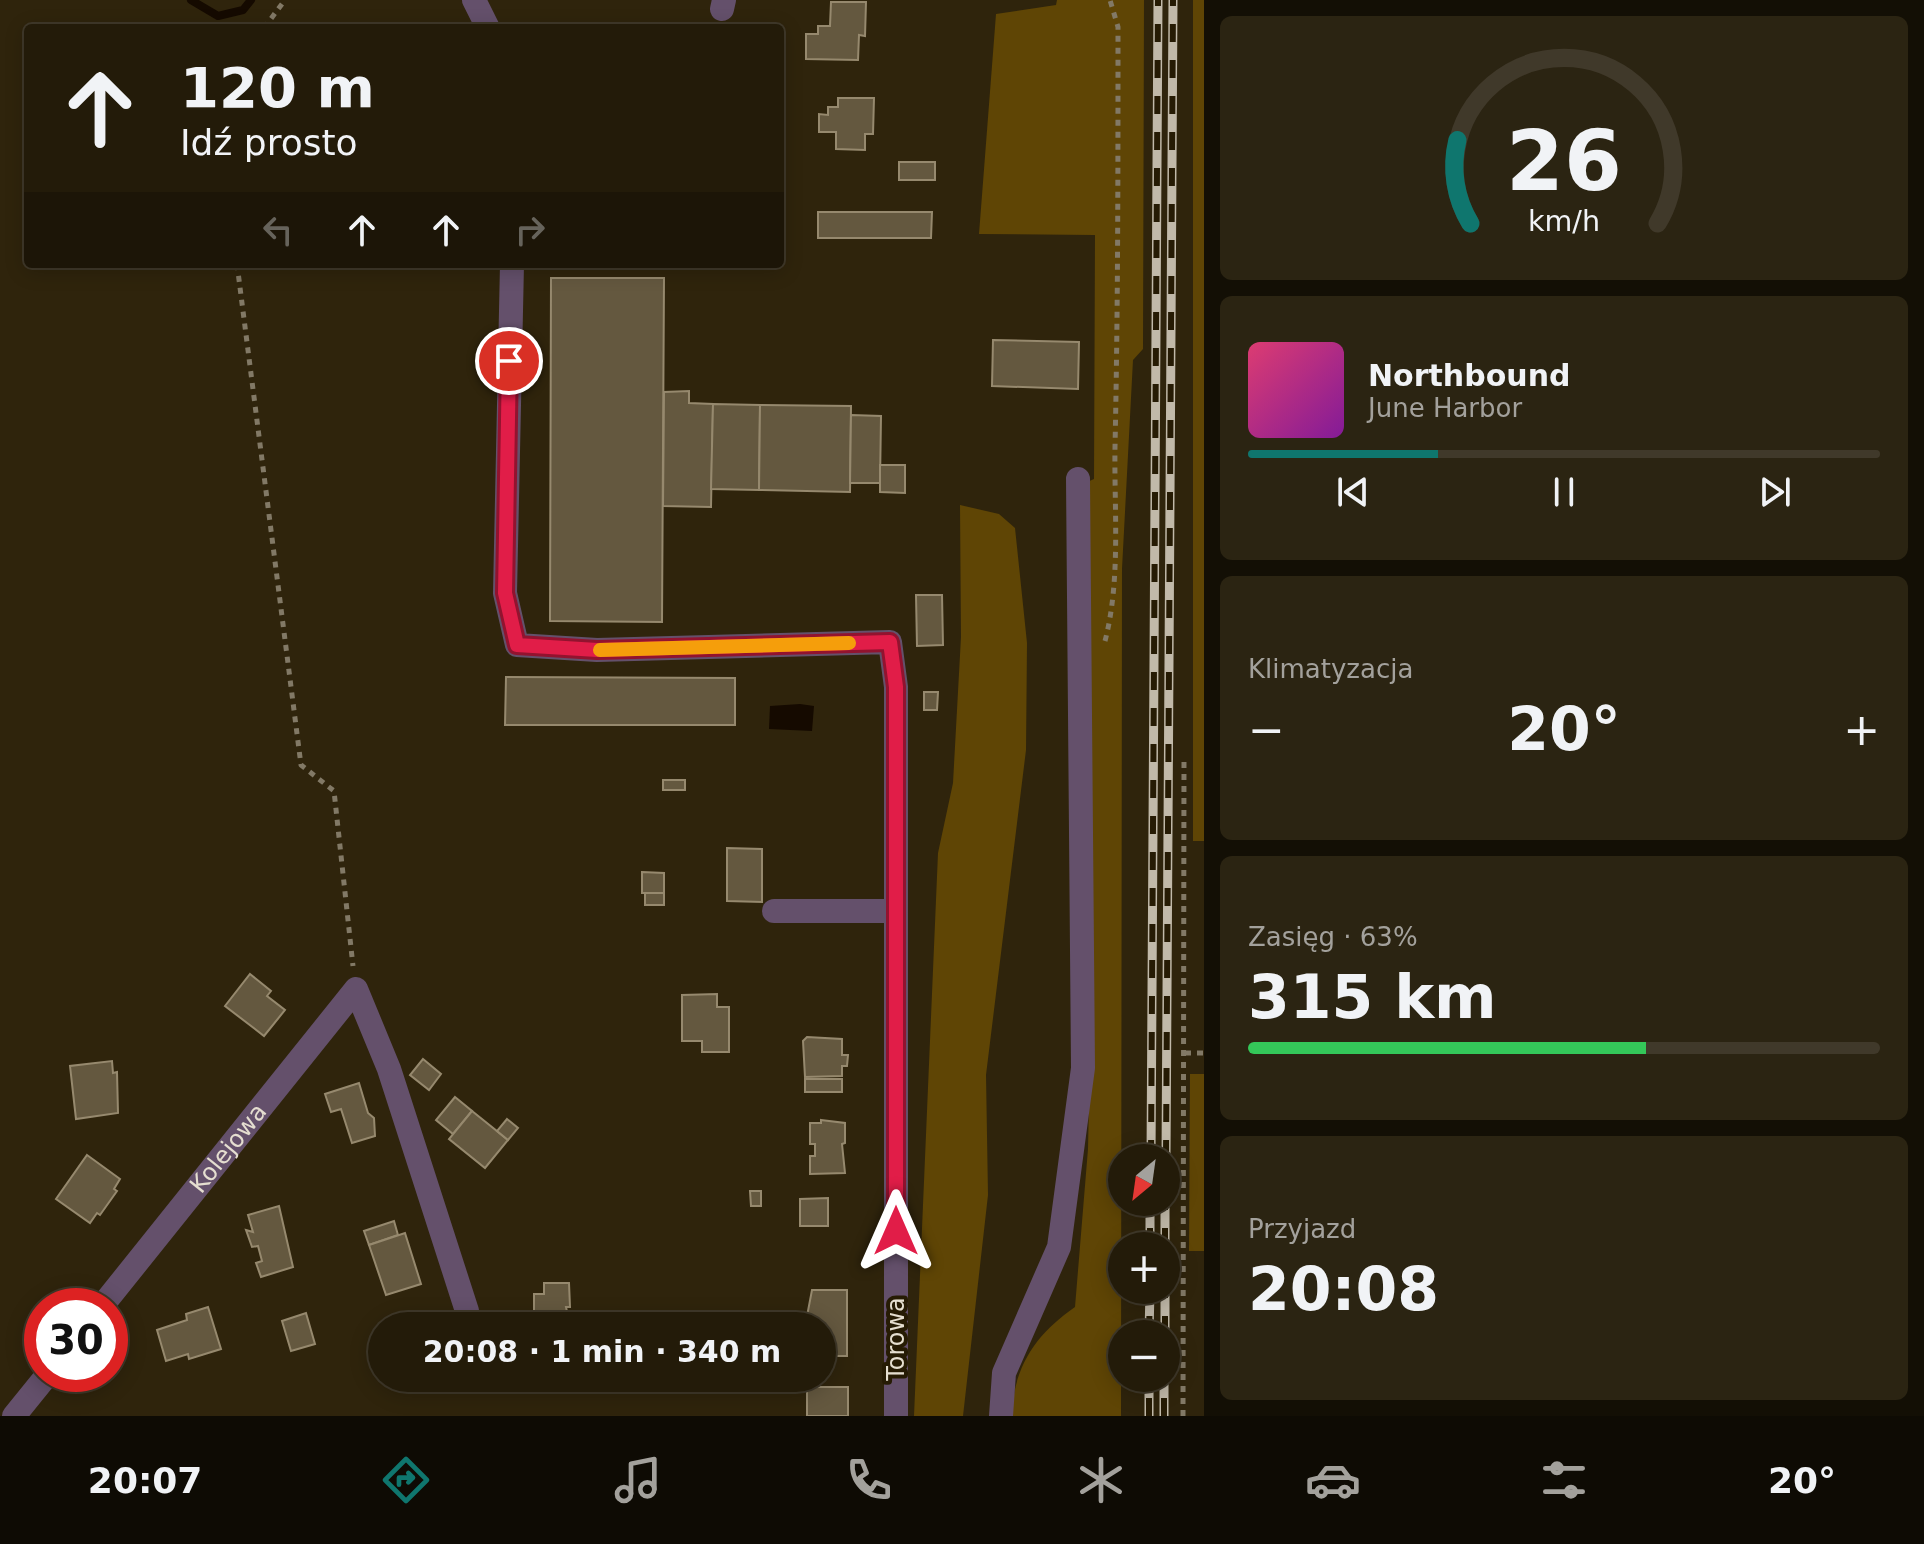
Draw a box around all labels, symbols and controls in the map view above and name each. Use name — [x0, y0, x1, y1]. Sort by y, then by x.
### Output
text: 120 m — [180, 55, 375, 120]
icon: ahead — [48, 56, 152, 160]
text: 26 — [1506, 113, 1622, 210]
text: Idź prosto — [180, 122, 358, 163]
text: km/h — [1528, 204, 1600, 238]
icon: left — [256, 208, 300, 252]
icon: ahead — [340, 208, 384, 252]
icon: ahead — [424, 208, 468, 252]
icon: right — [508, 208, 552, 252]
pin — [475, 327, 543, 395]
icon: arrive — [487, 339, 531, 383]
text: Northbound — [1368, 358, 1571, 393]
text: June Harbor — [1368, 393, 1522, 423]
icon: previous — [1331, 470, 1375, 514]
icon: pause — [1542, 470, 1586, 514]
icon: next — [1753, 470, 1797, 514]
text: Klimatyzacja — [1248, 654, 1413, 684]
text: 20° — [1507, 694, 1621, 764]
text: − — [1248, 704, 1285, 755]
text: + — [1843, 704, 1880, 755]
text: Zasięg · 63% — [1248, 922, 1418, 952]
text: 315 km — [1248, 962, 1497, 1032]
street label: Kolejowa — [184, 1098, 272, 1199]
north arrow — [1108, 1144, 1180, 1216]
map controls — [1108, 1144, 1180, 1392]
position arrow — [854, 1189, 938, 1273]
text: Przyjazd — [1248, 1214, 1356, 1244]
button: + — [1108, 1232, 1180, 1304]
text: 20:08 — [1248, 1254, 1439, 1324]
speed limit sign: 30 — [24, 1288, 128, 1392]
street label: Torowa — [882, 1297, 910, 1382]
button: − — [1108, 1320, 1180, 1392]
text: 20:08 · 1 min · 340 m — [423, 1334, 781, 1369]
icon: directions — [378, 1452, 434, 1508]
icon: music — [610, 1452, 666, 1508]
icon: phone — [841, 1452, 897, 1508]
icon: climate — [1073, 1452, 1129, 1508]
icon: car — [1305, 1452, 1361, 1508]
icon: filters — [1536, 1452, 1592, 1508]
text: 20:07 — [88, 1460, 202, 1501]
text: 20° — [1768, 1460, 1836, 1501]

